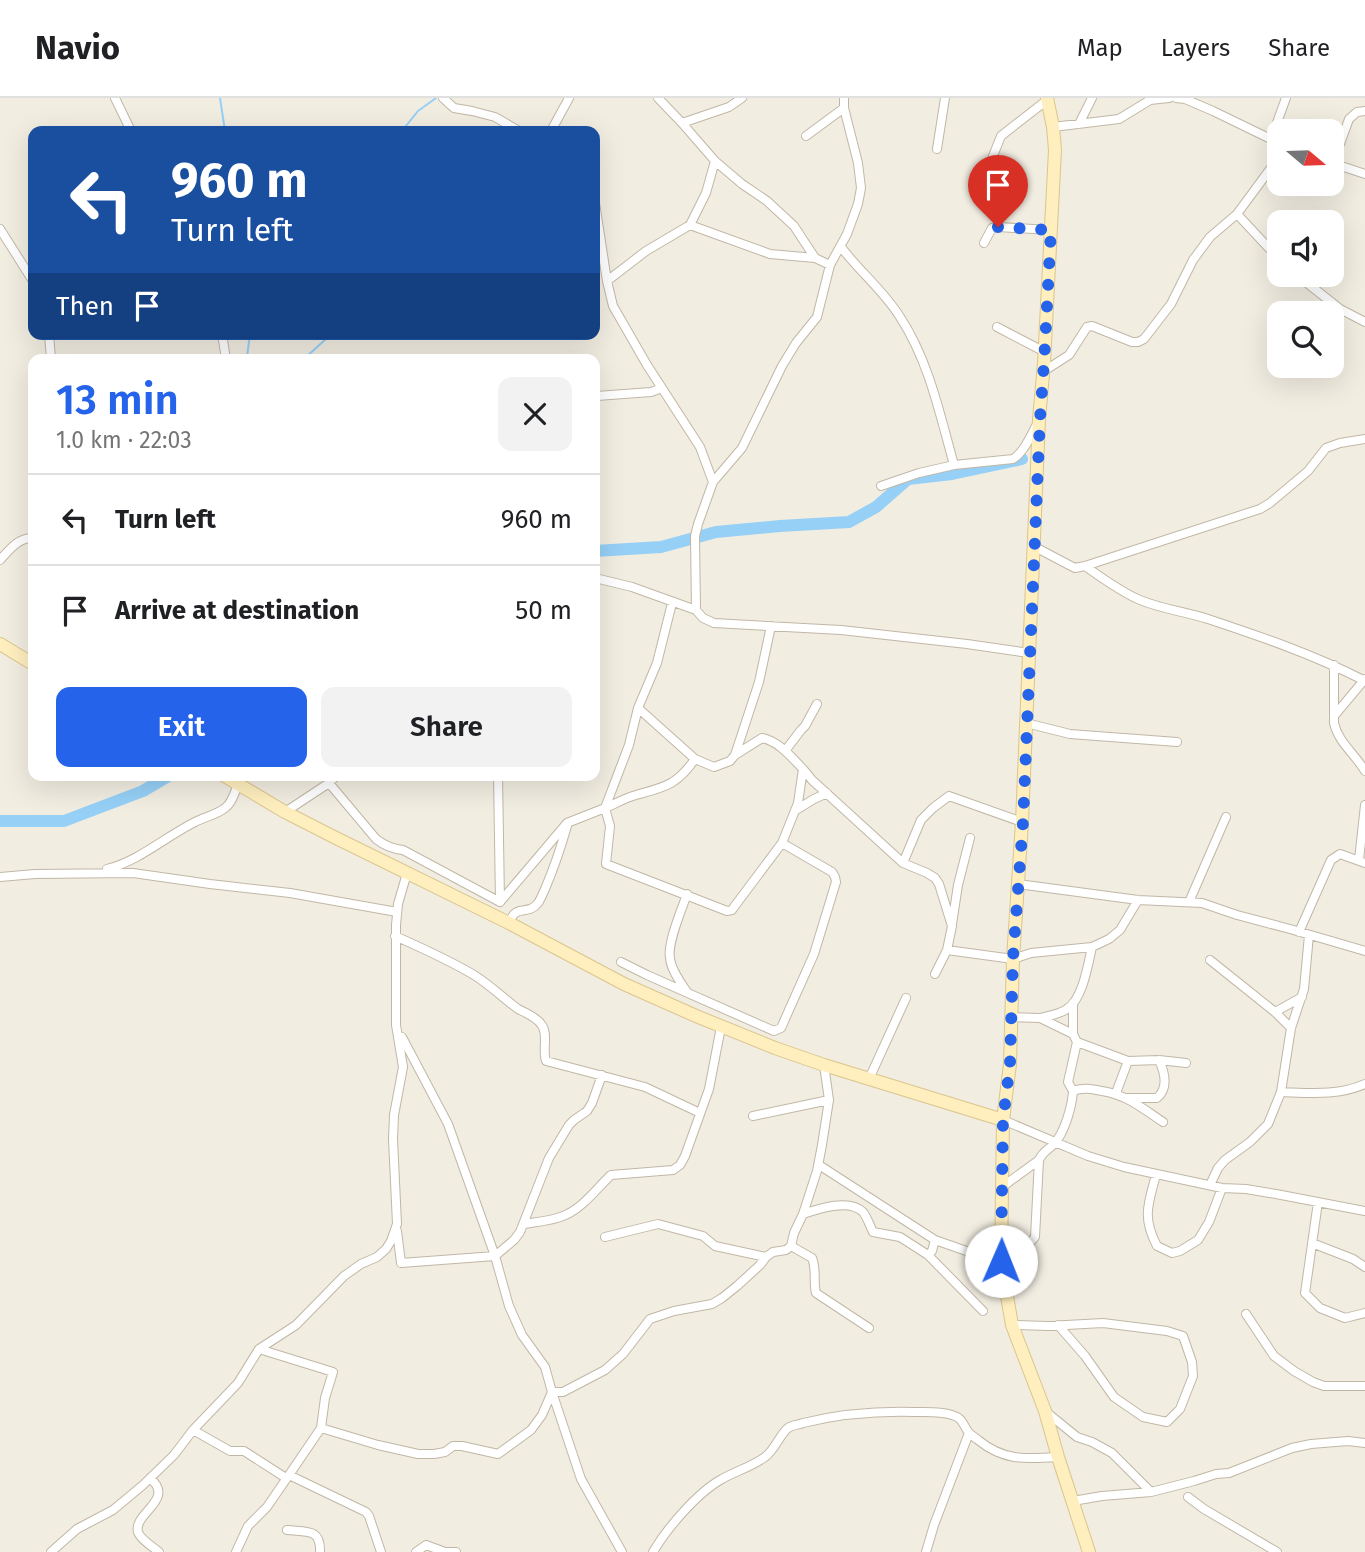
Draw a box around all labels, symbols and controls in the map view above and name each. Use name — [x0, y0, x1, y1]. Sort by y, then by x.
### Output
text: Navio — [35, 28, 120, 68]
text: Map — [1077, 34, 1123, 62]
text: Layers — [1161, 34, 1230, 62]
text: Share — [1268, 34, 1330, 62]
north arrow — [1267, 119, 1344, 196]
map controls — [1267, 119, 1344, 378]
text: 960 m — [171, 151, 308, 210]
icon: left — [56, 154, 147, 245]
pin — [968, 155, 1028, 227]
icon: arrive — [979, 166, 1017, 204]
button: sound — [1267, 210, 1344, 287]
text: Turn left — [171, 211, 293, 249]
icon: arrive — [128, 287, 166, 325]
text: Then — [56, 291, 114, 322]
button: search — [1267, 301, 1344, 378]
text: 13 min — [56, 375, 179, 425]
button: close — [498, 377, 572, 451]
text: 1.0 km · 22:03 — [56, 426, 192, 454]
icon: left — [56, 501, 94, 539]
text: Turn left — [115, 504, 216, 535]
text: 960 m — [501, 504, 572, 535]
icon: arrive — [56, 592, 94, 630]
text: Arrive at destination — [115, 595, 359, 626]
text: 50 m — [515, 595, 572, 626]
button: Exit — [56, 687, 307, 767]
button: Share — [321, 687, 572, 767]
position arrow — [964, 1224, 1038, 1298]

